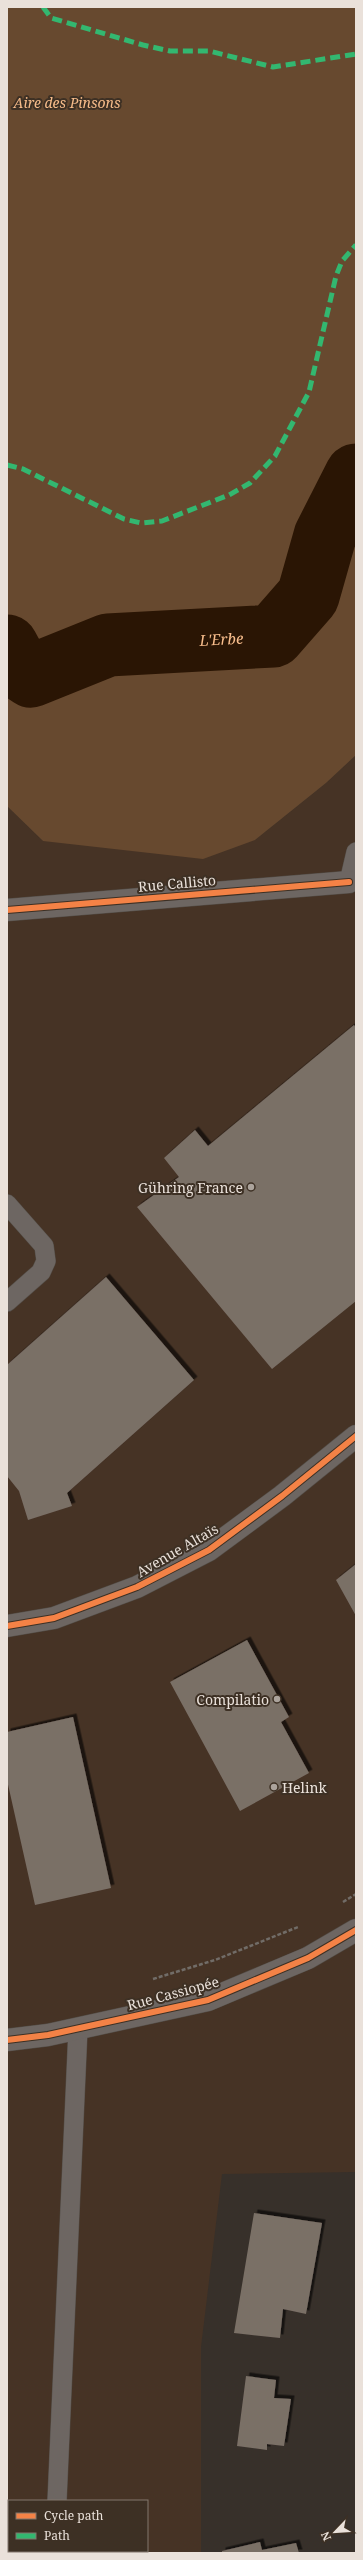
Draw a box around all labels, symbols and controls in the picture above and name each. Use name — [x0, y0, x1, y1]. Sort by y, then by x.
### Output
park label: Aire des Pinsons — [13, 93, 121, 112]
water label: L'Erbe — [198, 628, 244, 650]
street label: Rue Callisto — [137, 870, 217, 896]
place label: Gühring France — [138, 1178, 243, 1197]
marker: Gühring France — [246, 1182, 256, 1192]
street label: Avenue Altaïs — [133, 1519, 221, 1581]
place label: Compilatio — [196, 1690, 269, 1709]
marker: Compilatio — [272, 1694, 282, 1704]
place label: Helink — [282, 1778, 327, 1797]
marker: Helink — [269, 1782, 279, 1792]
street label: Rue Cassiopée — [125, 1972, 221, 2014]
legend — [8, 2500, 148, 2552]
text: Cycle path — [44, 2507, 104, 2524]
north arrow — [315, 2512, 355, 2552]
text: Path — [44, 2527, 70, 2544]
text: N — [317, 2529, 334, 2544]

